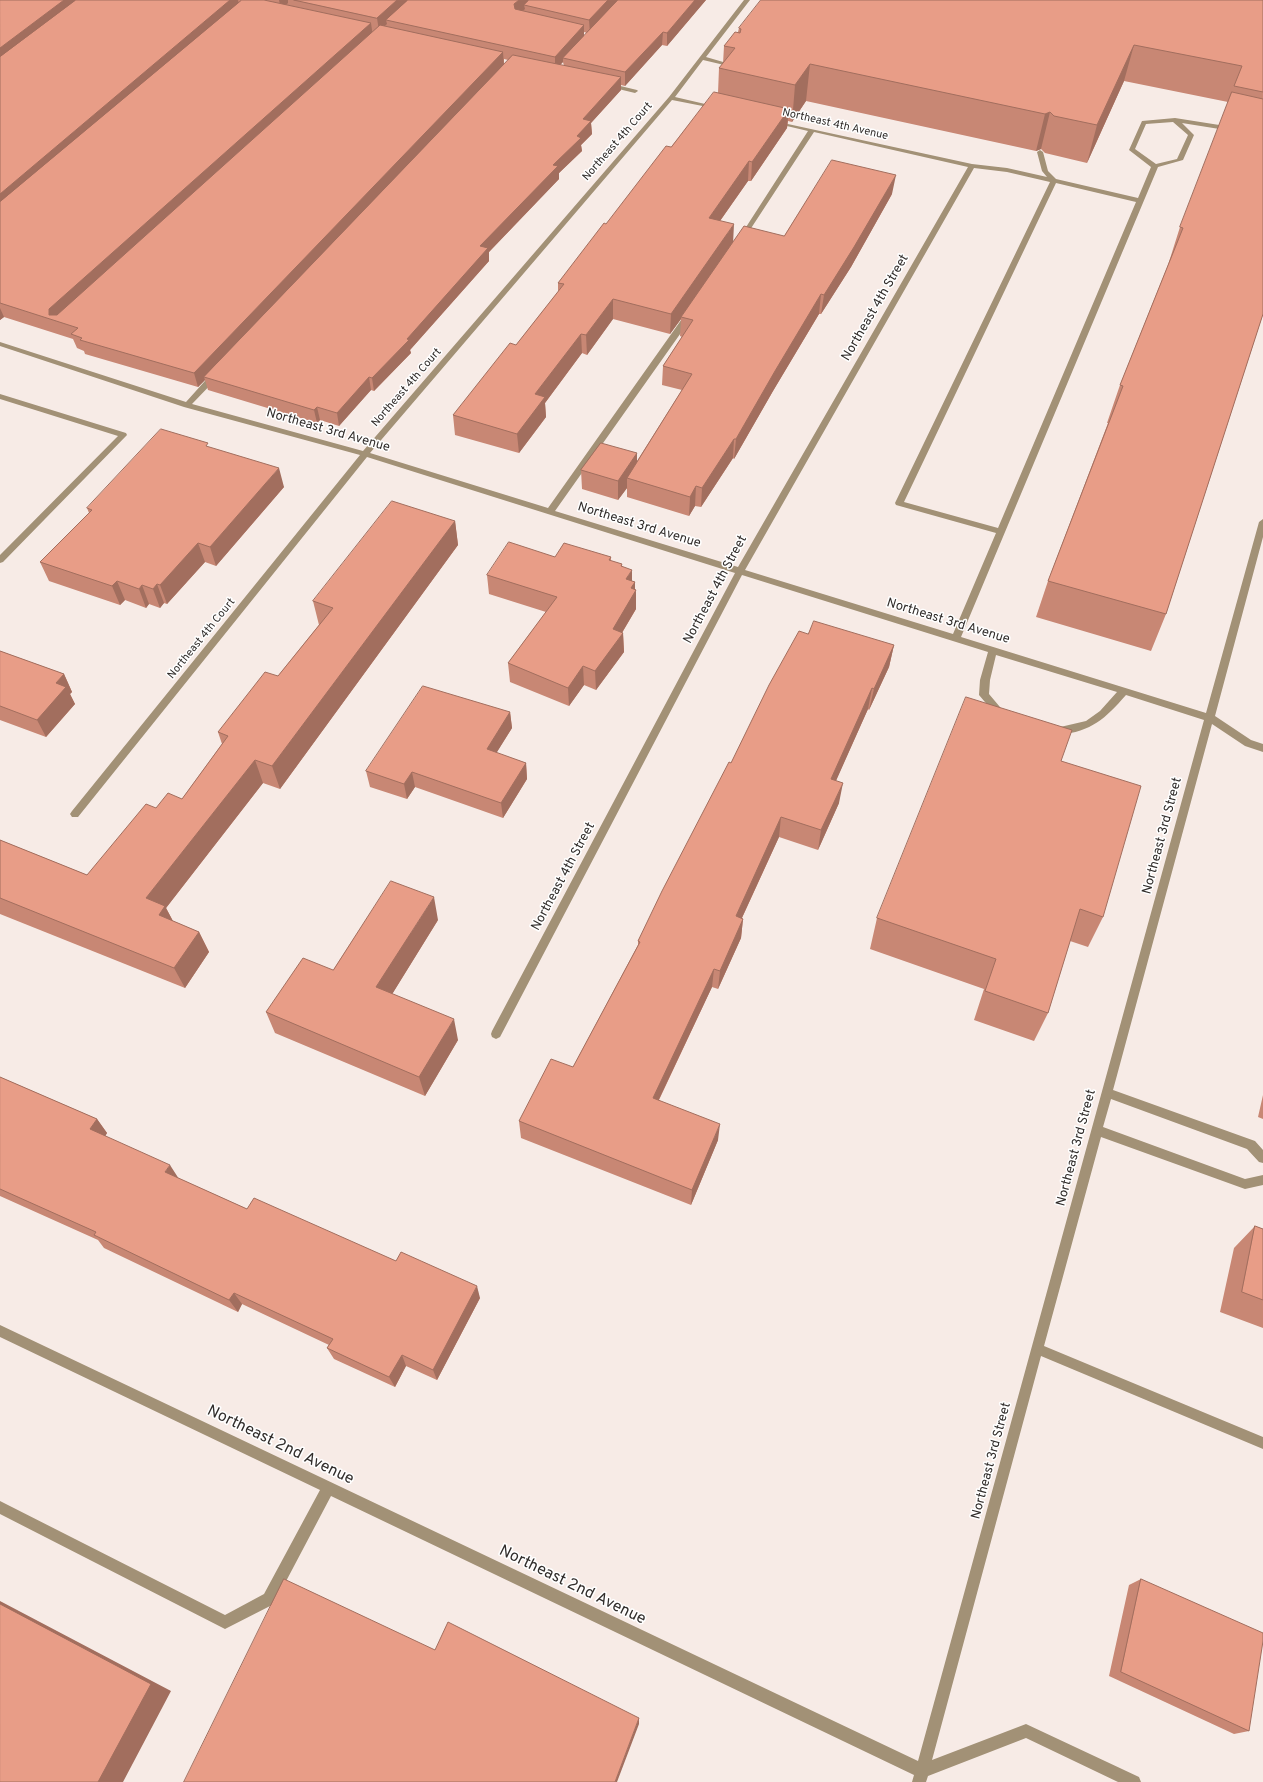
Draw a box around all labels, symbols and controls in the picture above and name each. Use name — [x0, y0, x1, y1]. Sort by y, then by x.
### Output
street label: Northeast 4th Court — [580, 100, 656, 184]
street label: Northeast 4th Avenue — [781, 106, 889, 144]
street label: Northeast 4th Street — [839, 252, 913, 364]
street label: Northeast 4th Court — [369, 346, 445, 430]
street label: Northeast 3rd Avenue — [264, 406, 392, 456]
street label: Northeast 3rd Avenue — [576, 500, 702, 552]
street label: Northeast 4th Street — [681, 533, 751, 647]
street label: Northeast 4th Court — [165, 596, 239, 682]
street label: Northeast 3rd Avenue — [885, 596, 1011, 648]
street label: Northeast 3rd Street — [1140, 776, 1186, 896]
street label: Northeast 4th Street — [529, 820, 599, 934]
street label: Northeast 3rd Street — [1054, 1088, 1100, 1208]
street label: Northeast 3rd Street — [969, 1401, 1015, 1521]
street label: Northeast 2nd Avenue — [203, 1402, 357, 1490]
street label: Northeast 2nd Avenue — [495, 1542, 649, 1630]

